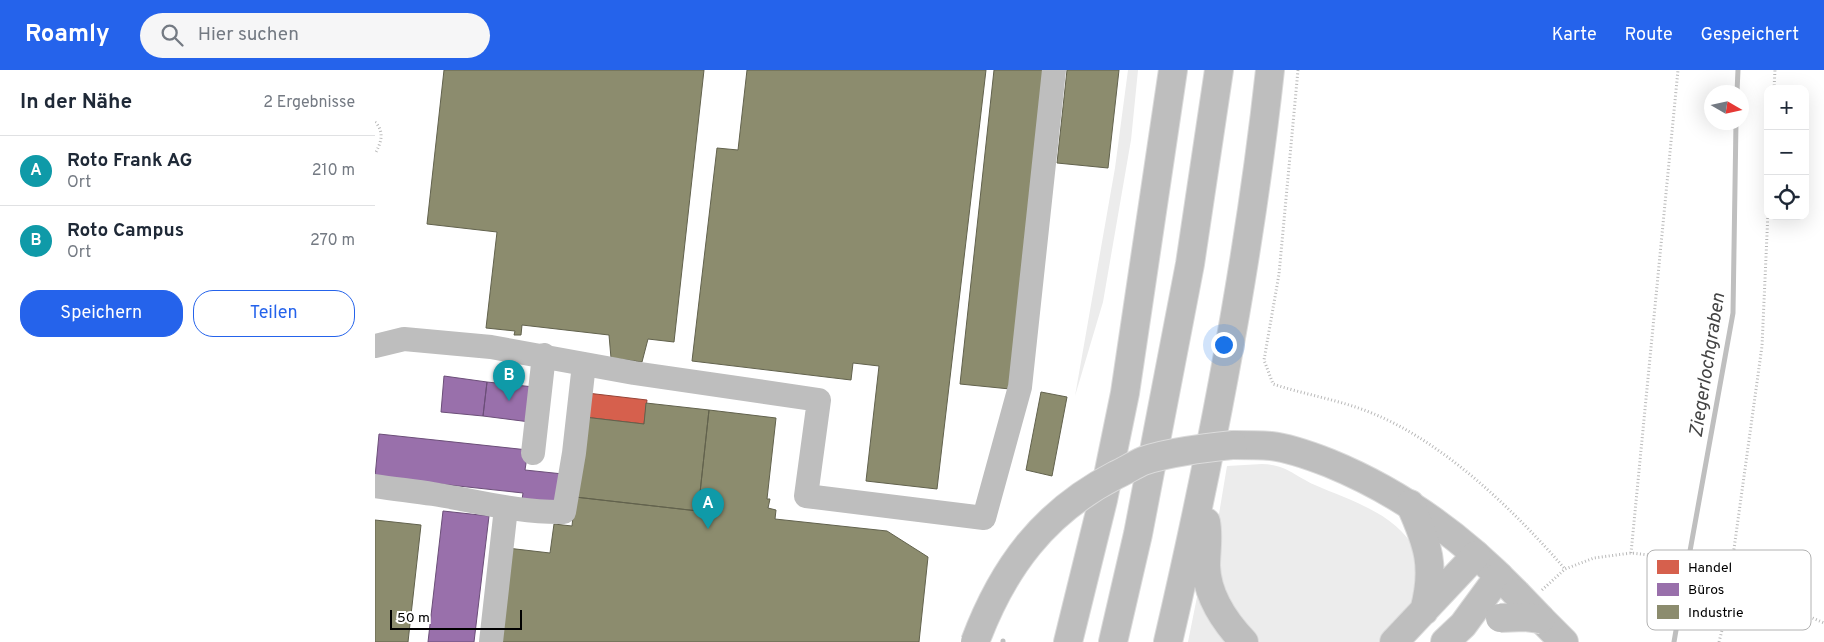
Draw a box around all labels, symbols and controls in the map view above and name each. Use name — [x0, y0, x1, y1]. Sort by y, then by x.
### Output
search box — [140, 13, 490, 58]
text: Roamly — [25, 20, 110, 50]
icon: search — [158, 21, 186, 49]
text: Hier suchen — [198, 23, 299, 47]
text: Karte — [1552, 24, 1597, 47]
text: Route — [1625, 24, 1673, 47]
text: Gespeichert — [1701, 24, 1799, 47]
north arrow — [1704, 85, 1749, 130]
map controls — [1764, 85, 1809, 220]
button: + — [1764, 85, 1809, 130]
text: In der Nähe — [20, 89, 132, 116]
text: 2 Ergebnisse — [263, 93, 355, 113]
button: − — [1764, 130, 1809, 175]
text: Roto Frank AG — [67, 149, 192, 173]
text: A — [30, 161, 42, 181]
text: 210 m — [312, 161, 355, 181]
text: Ort — [67, 173, 91, 193]
button: locate — [1764, 175, 1809, 220]
text: Roto Campus — [67, 219, 184, 243]
text: B — [30, 231, 42, 251]
text: 270 m — [310, 231, 355, 251]
text: Ort — [67, 243, 91, 263]
button: Speichern — [20, 290, 183, 337]
button: Teilen — [193, 290, 355, 337]
water label: Ziegerlochgraben — [1685, 291, 1731, 439]
your location — [1211, 332, 1237, 358]
pin: B — [493, 360, 525, 401]
pin: A — [692, 488, 724, 529]
legend — [1647, 550, 1811, 630]
text: Handel — [1688, 560, 1732, 577]
text: Büros — [1688, 582, 1724, 599]
text: Industrie — [1688, 605, 1743, 622]
scale bar — [390, 607, 523, 630]
text: 50 m — [397, 610, 430, 627]

